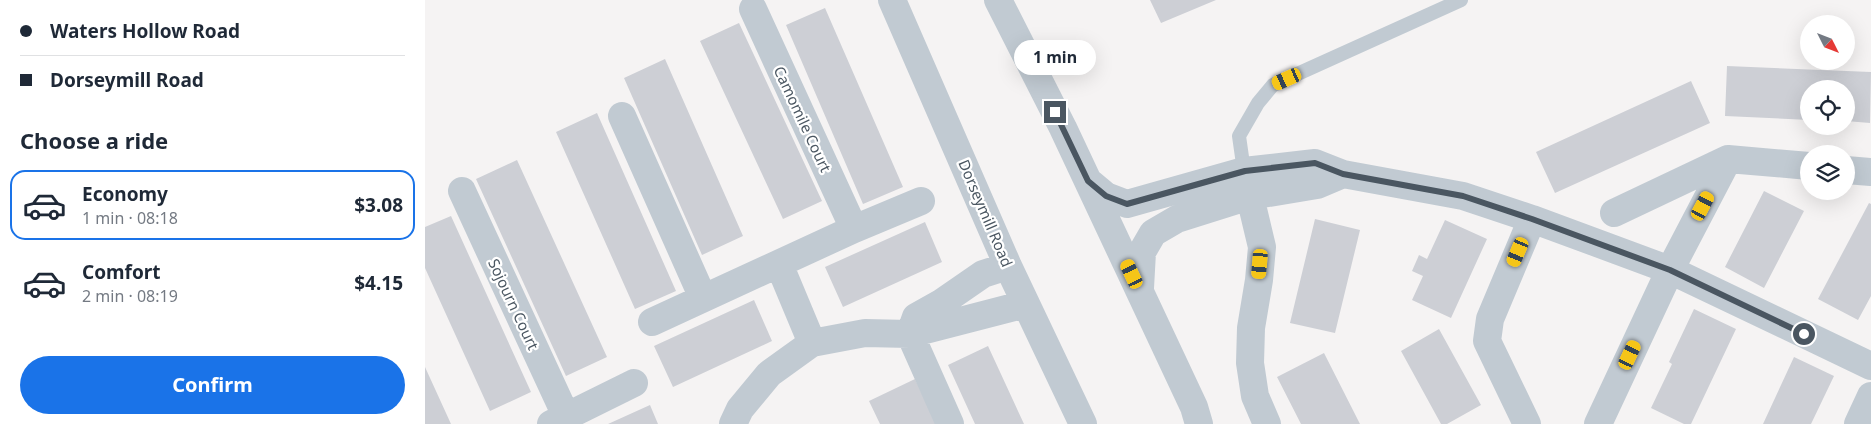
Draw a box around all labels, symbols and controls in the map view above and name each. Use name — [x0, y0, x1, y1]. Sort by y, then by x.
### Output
north arrow — [1800, 15, 1855, 70]
map controls — [1800, 15, 1855, 200]
text: Waters Hollow Road — [50, 18, 240, 44]
callout: 1 min — [1014, 39, 1096, 74]
text: 1 min — [1033, 46, 1077, 68]
street label: Camomile Court — [770, 63, 837, 176]
car — [1270, 66, 1303, 92]
text: Dorseymill Road — [50, 67, 204, 93]
button: locate — [1800, 80, 1855, 135]
route end — [1044, 101, 1066, 123]
text: Choose a ride — [20, 125, 168, 155]
button: layers — [1800, 145, 1855, 200]
street label: Dorseymill Road — [954, 156, 1018, 270]
text: Economy — [82, 181, 168, 207]
icon: car — [22, 183, 67, 228]
car — [1689, 189, 1716, 223]
text: $3.08 — [354, 192, 403, 218]
text: 1 min · 08:18 — [82, 207, 178, 229]
car — [1505, 235, 1530, 269]
car — [1251, 248, 1268, 280]
street label: Sojourn Court — [484, 255, 544, 353]
car — [1118, 257, 1145, 291]
text: Comfort — [82, 259, 161, 285]
icon: car — [22, 261, 67, 306]
text: $4.15 — [354, 270, 403, 296]
text: 2 min · 08:19 — [82, 285, 178, 307]
route start — [1793, 323, 1815, 345]
car — [1616, 338, 1643, 372]
button: Confirm — [20, 356, 405, 414]

